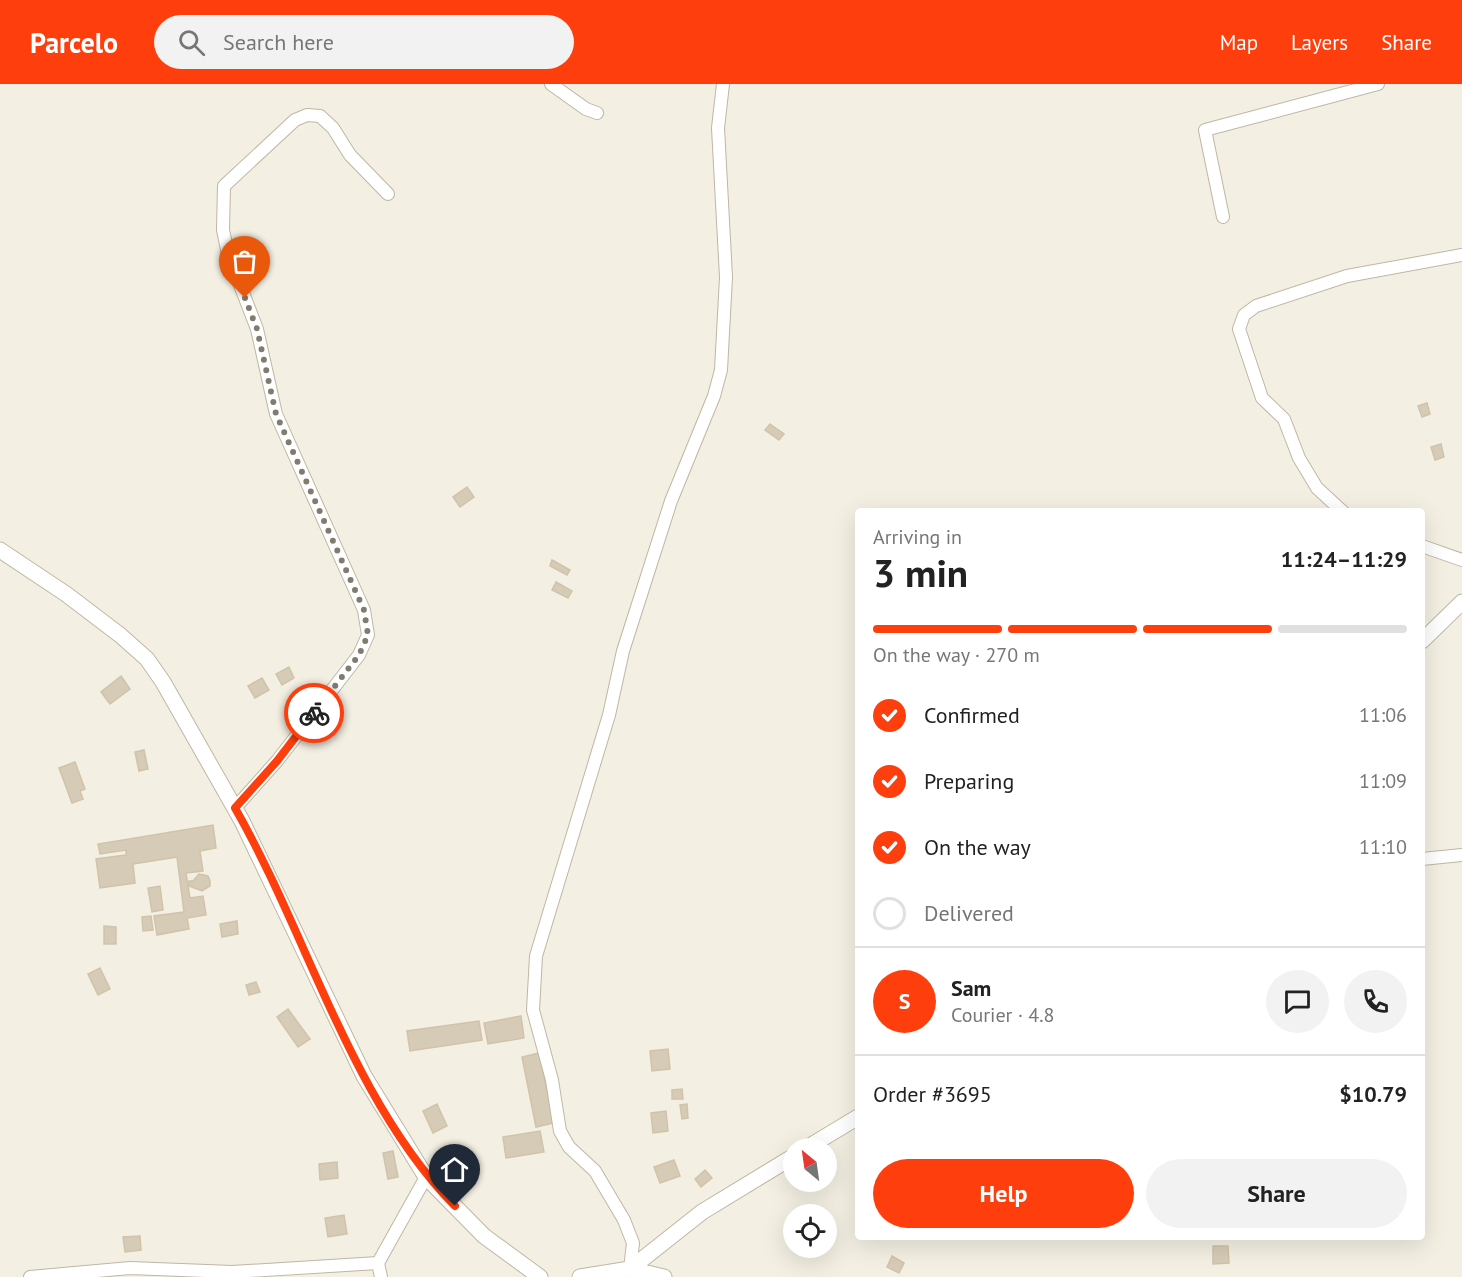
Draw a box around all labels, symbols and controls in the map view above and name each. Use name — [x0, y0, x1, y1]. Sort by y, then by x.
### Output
search box — [154, 15, 574, 69]
text: Parcelo — [30, 24, 118, 61]
icon: search — [175, 26, 208, 59]
text: Search here — [223, 28, 334, 56]
text: Map — [1220, 29, 1258, 56]
text: Layers — [1291, 29, 1348, 56]
text: Share — [1381, 29, 1432, 56]
pin — [219, 236, 270, 298]
icon: bag — [228, 245, 261, 278]
text: Arriving in — [873, 524, 962, 550]
text: 11:24–11:29 — [1281, 545, 1407, 573]
text: 3 min — [873, 547, 968, 598]
text: On the way · 270 m — [873, 642, 1040, 668]
courier — [284, 683, 344, 743]
icon: bike — [298, 697, 331, 730]
icon: check — [873, 699, 906, 732]
text: Confirmed — [924, 701, 1020, 729]
text: 11:06 — [1359, 702, 1407, 728]
icon: check — [873, 765, 906, 798]
text: Preparing — [924, 767, 1014, 795]
text: 11:09 — [1359, 768, 1407, 794]
icon: check — [873, 831, 906, 864]
text: On the way — [924, 833, 1031, 861]
text: 11:10 — [1359, 834, 1407, 860]
text: Delivered — [924, 899, 1014, 927]
button: chat — [1266, 970, 1329, 1033]
button: phone — [1344, 970, 1407, 1033]
text: Sam — [951, 974, 991, 1002]
text: S — [899, 987, 910, 1015]
text: Courier · 4.8 — [951, 1002, 1054, 1028]
text: Order #3695 — [873, 1080, 992, 1108]
text: $10.79 — [1339, 1080, 1407, 1108]
north arrow — [783, 1138, 837, 1192]
map controls — [783, 1138, 837, 1258]
pin — [429, 1144, 480, 1206]
icon: home — [438, 1153, 471, 1186]
button: Help — [873, 1159, 1134, 1228]
button: Share — [1146, 1159, 1407, 1228]
button: locate — [783, 1204, 837, 1258]

